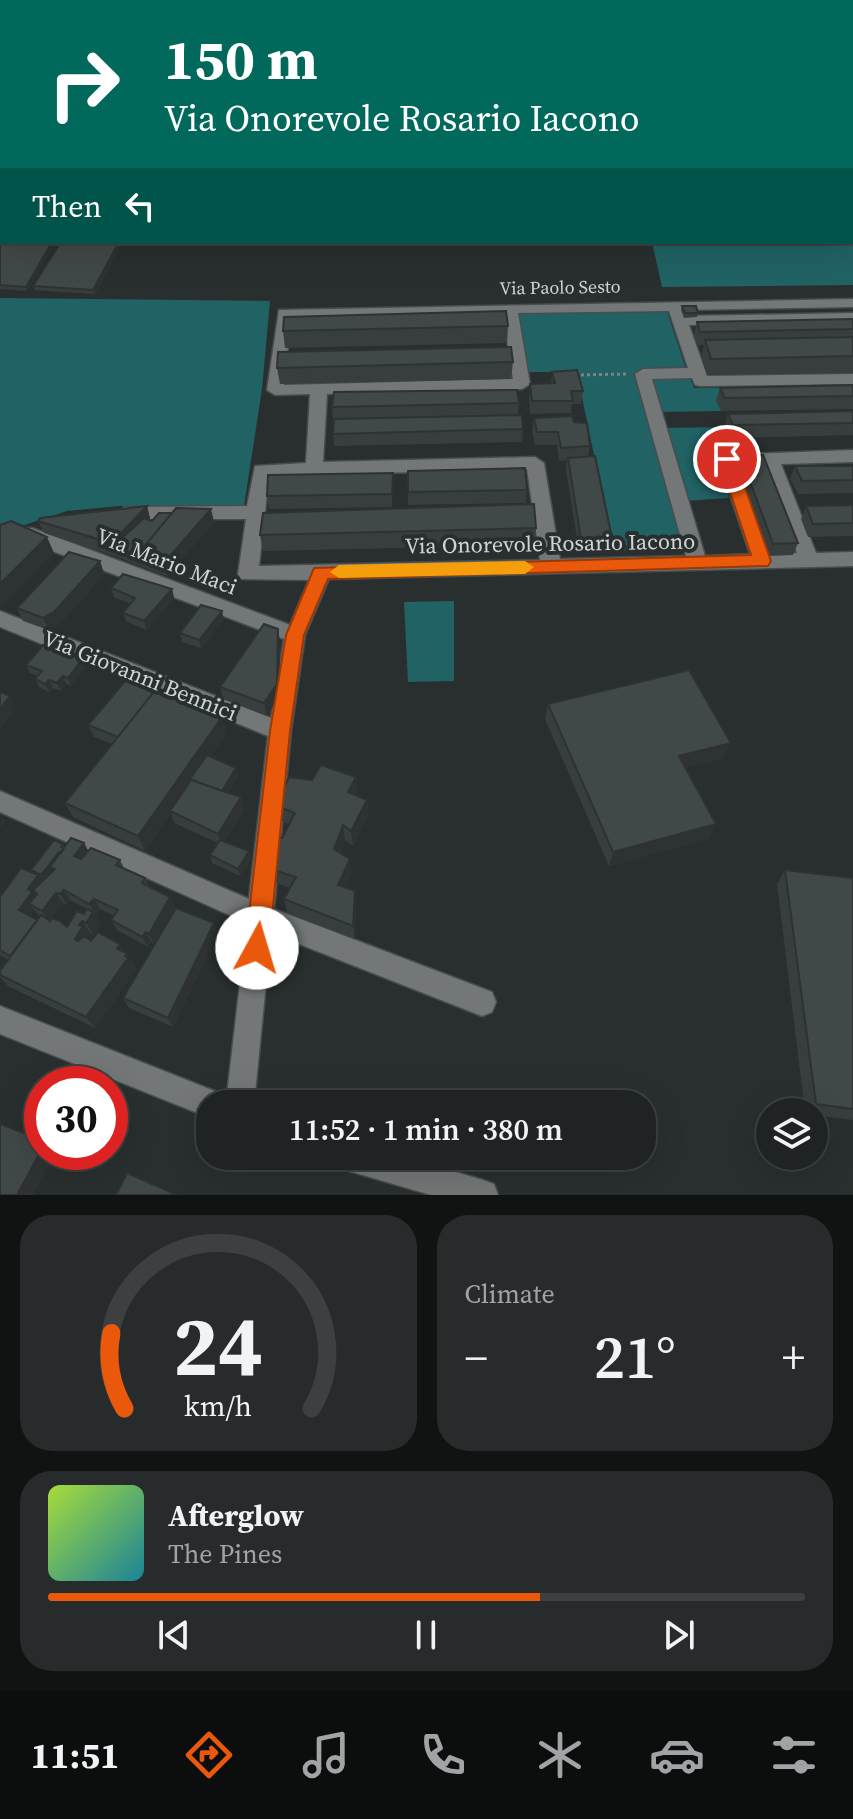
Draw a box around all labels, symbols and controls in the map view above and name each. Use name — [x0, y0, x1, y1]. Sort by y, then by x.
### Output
text: 150 m — [164, 21, 318, 98]
icon: right — [32, 32, 136, 136]
text: Via Onorevole Rosario Iacono — [164, 94, 639, 143]
icon: left — [118, 184, 162, 228]
text: Then — [32, 186, 102, 227]
street label: Via Paolo Sesto — [499, 273, 621, 301]
pin — [693, 425, 761, 493]
icon: arrive — [705, 437, 749, 481]
street label: Via Mario Maci — [92, 520, 242, 602]
street label: Via Onorevole Rosario Iacono — [404, 525, 696, 561]
street label: Via Giovanni Bennici — [39, 622, 241, 728]
position arrow — [215, 906, 299, 990]
speed limit sign: 30 — [24, 1066, 128, 1170]
map controls — [756, 1098, 828, 1170]
button: layers — [756, 1098, 828, 1170]
text: 11:52 · 1 min · 380 m — [289, 1109, 563, 1150]
text: Climate — [465, 1276, 555, 1312]
text: 24 — [173, 1289, 263, 1403]
text: 21° — [594, 1316, 676, 1398]
text: − — [465, 1327, 488, 1388]
text: + — [782, 1327, 805, 1388]
text: km/h — [184, 1386, 252, 1426]
text: Afterglow — [168, 1495, 304, 1536]
text: The Pines — [168, 1536, 282, 1572]
icon: previous — [152, 1613, 196, 1657]
icon: pause — [404, 1613, 448, 1657]
icon: next — [657, 1613, 701, 1657]
icon: directions — [181, 1727, 237, 1783]
icon: music — [298, 1727, 354, 1783]
icon: phone — [415, 1727, 471, 1783]
icon: climate — [532, 1727, 588, 1783]
icon: car — [649, 1727, 705, 1783]
icon: filters — [766, 1727, 822, 1783]
text: 11:51 — [31, 1731, 119, 1780]

